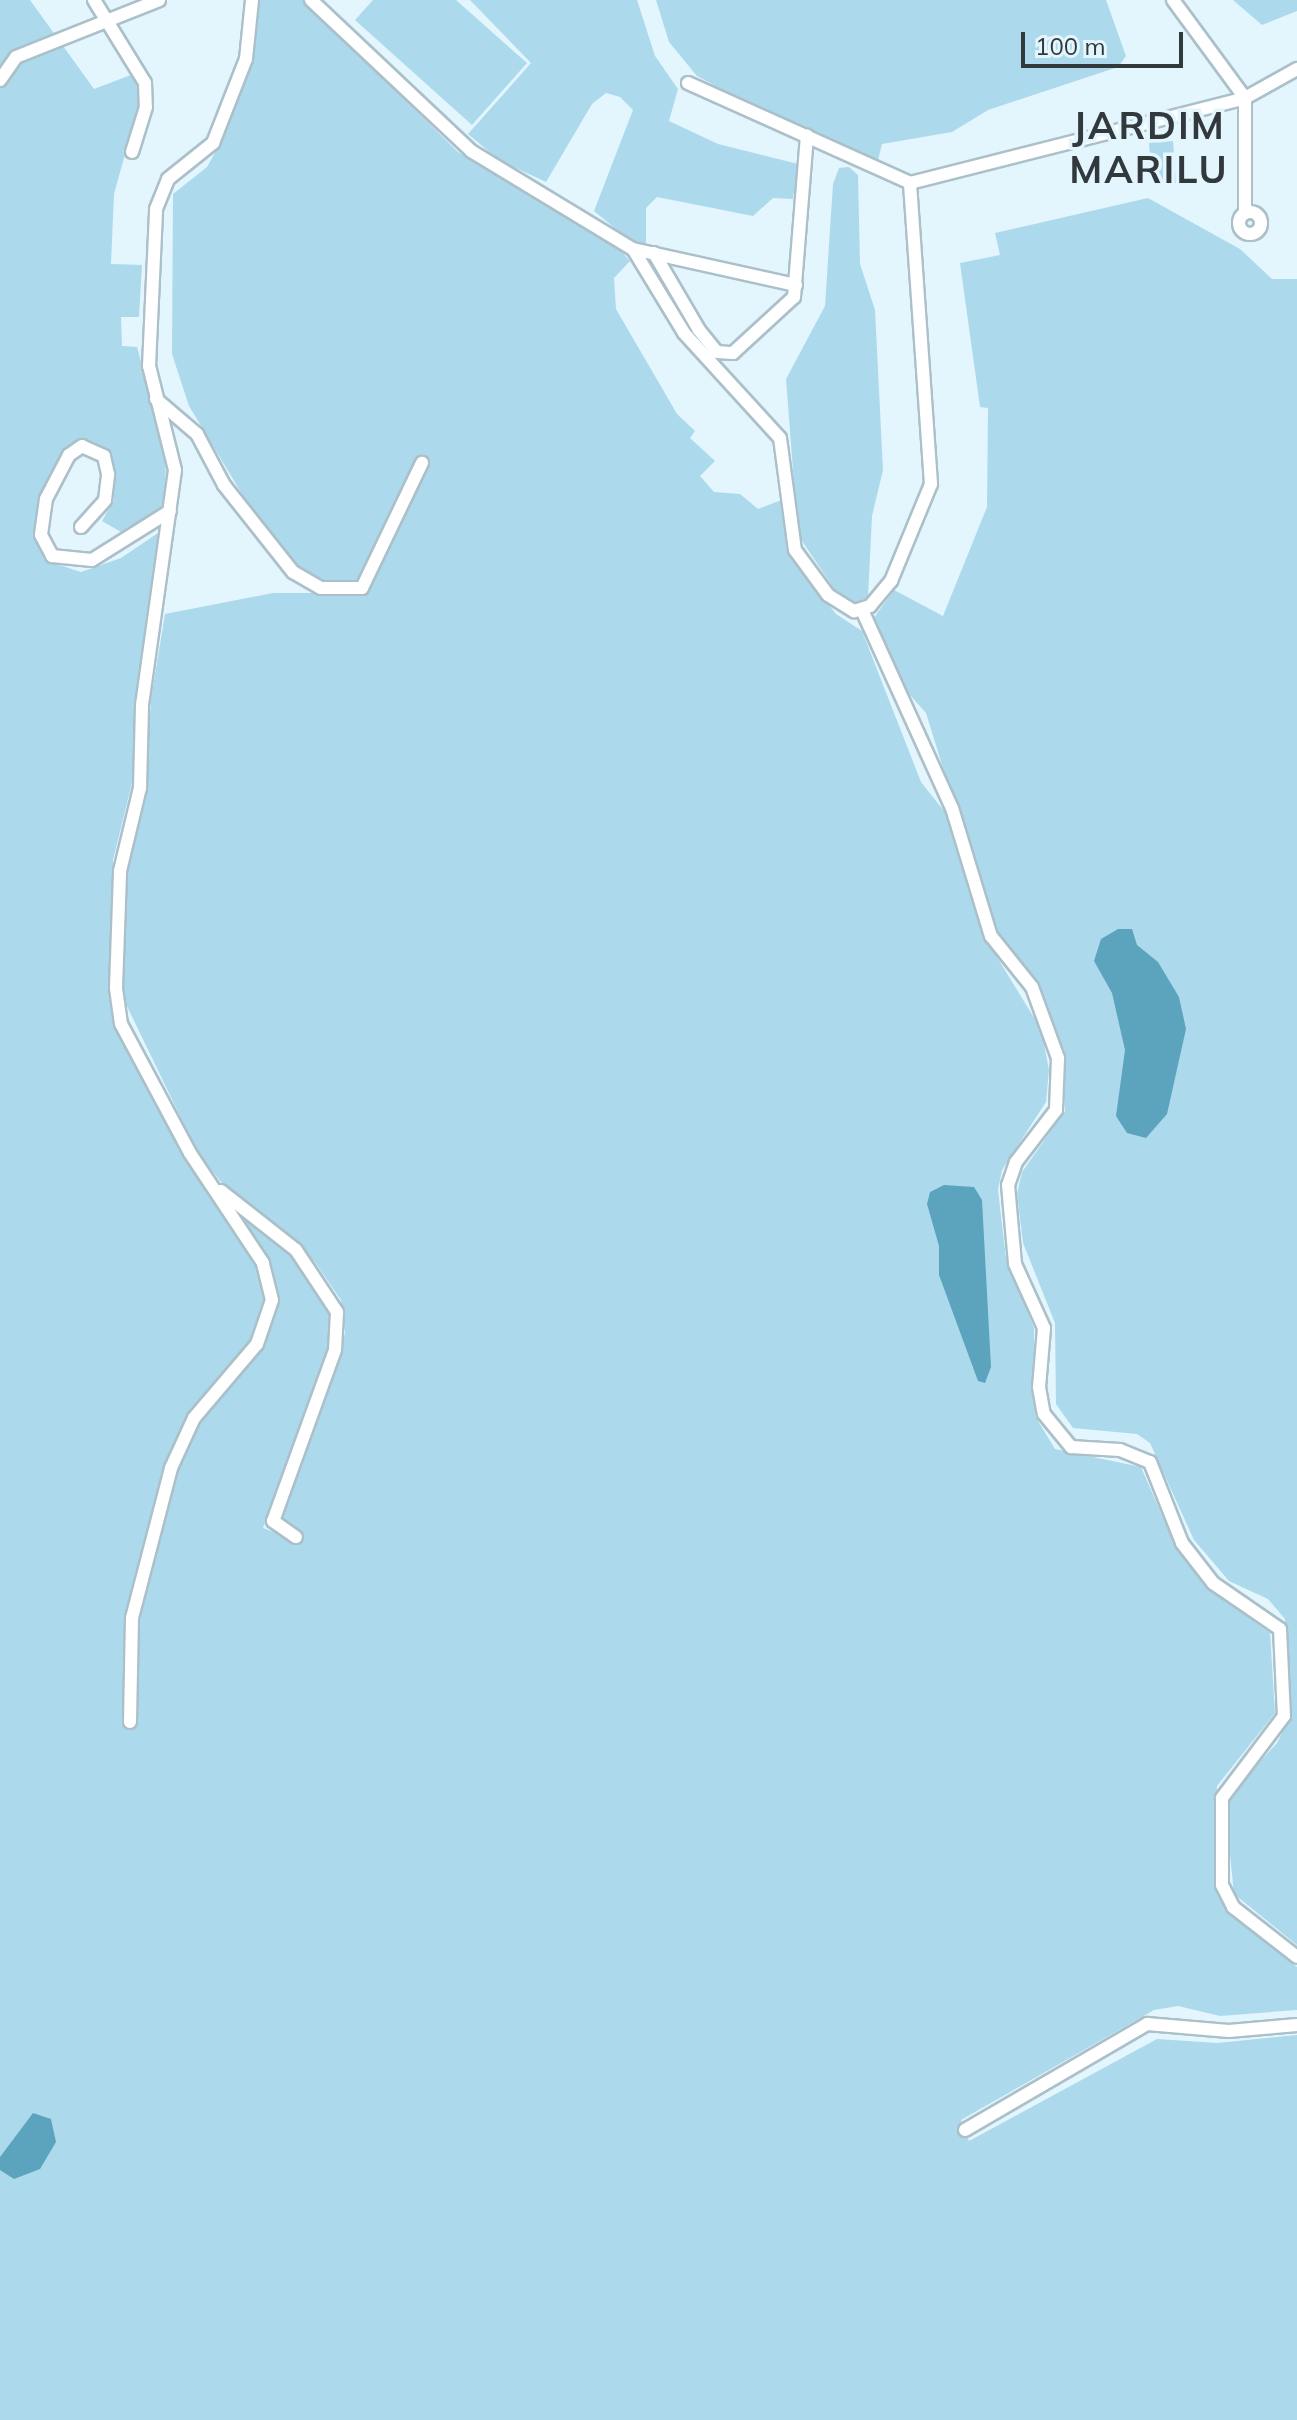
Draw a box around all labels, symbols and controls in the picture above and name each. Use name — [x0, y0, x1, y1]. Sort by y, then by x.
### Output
scale bar — [1025, 16, 1187, 66]
text: 100 m — [1035, 31, 1106, 61]
district label: JARDIM MARILU — [1069, 103, 1229, 192]

